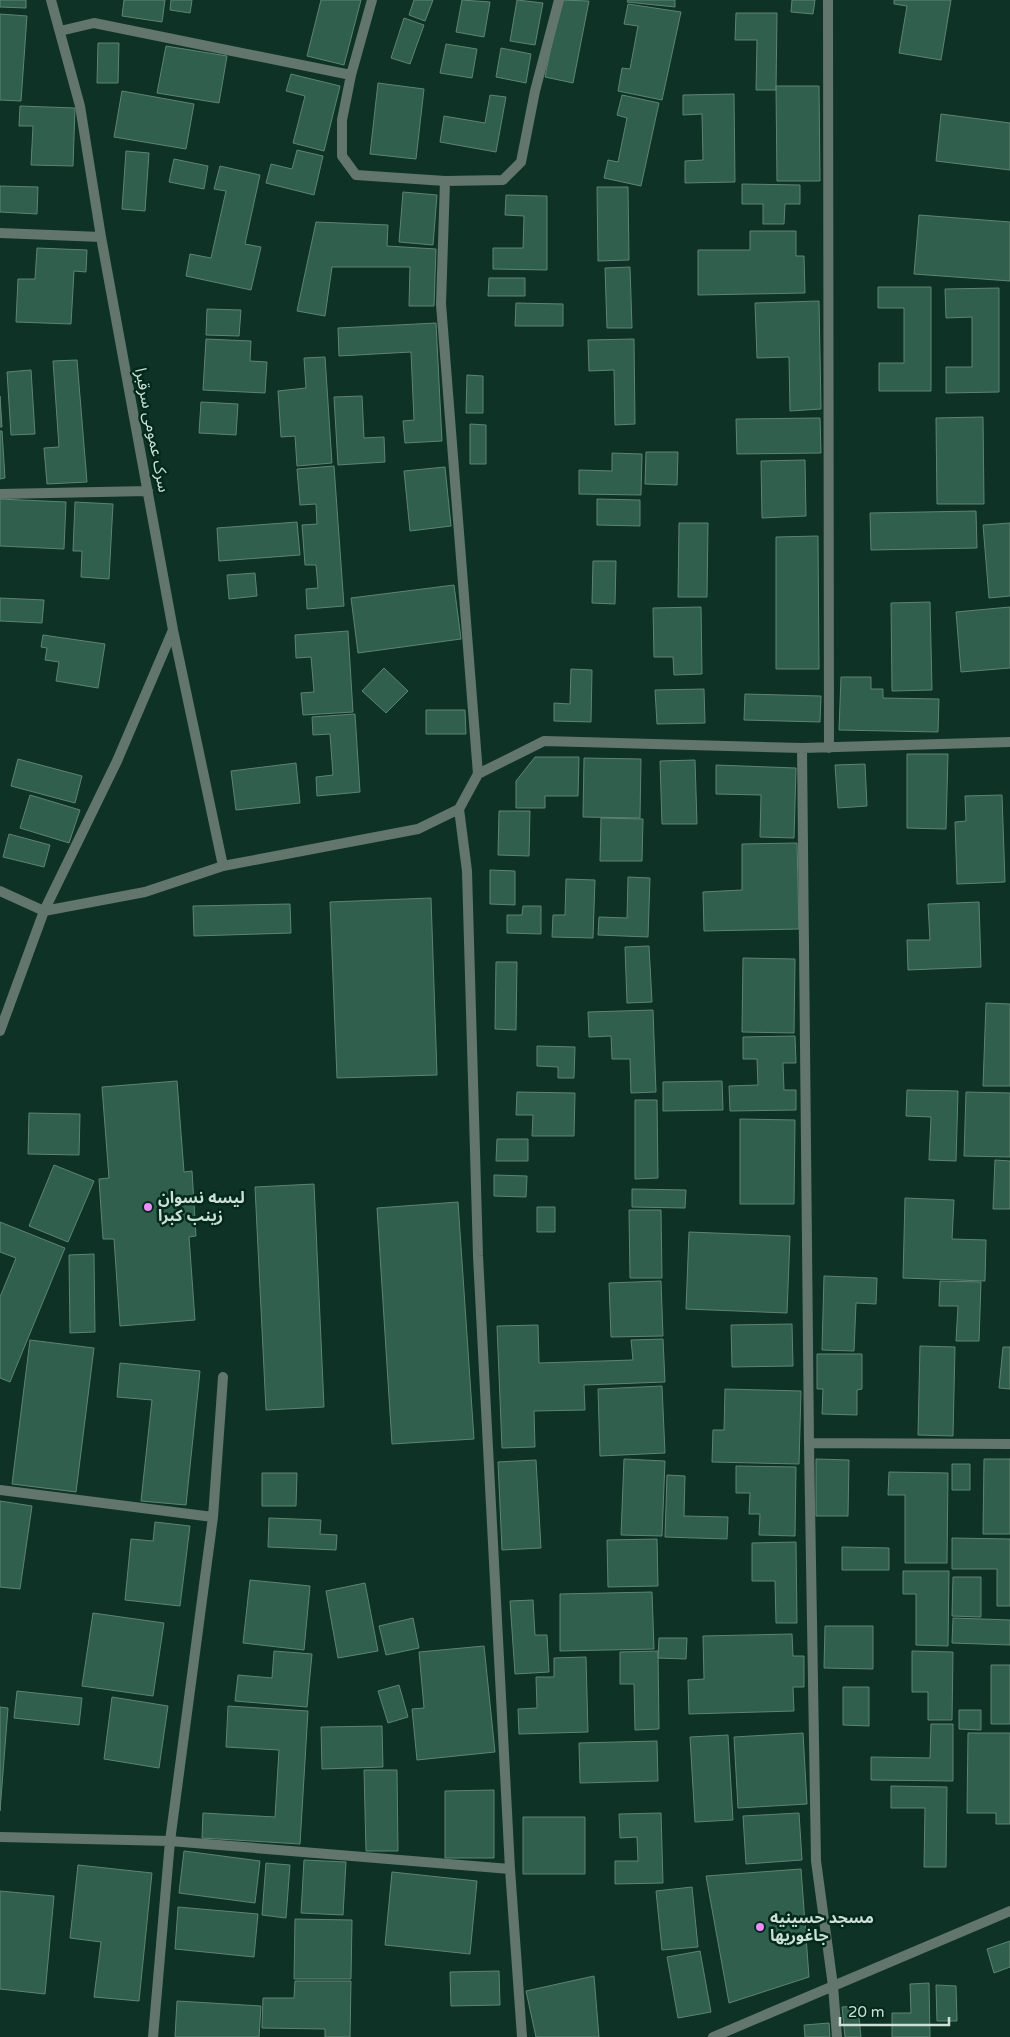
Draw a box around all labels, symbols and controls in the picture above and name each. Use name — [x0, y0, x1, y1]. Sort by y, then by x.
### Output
street label: سرک عمومی سرقبرا — [130, 366, 174, 494]
place label: لیسه نسوان زینب کبرا — [158, 1188, 245, 1226]
marker: لیسه نسوان زینب کبرا — [142, 1201, 154, 1213]
place label: مسجد حسینیه جاغوریها — [770, 1908, 874, 1946]
marker: مسجد حسینیه جاغوریها — [754, 1921, 766, 1933]
scale bar — [840, 1994, 949, 2026]
text: 20 m — [848, 2003, 885, 2021]

